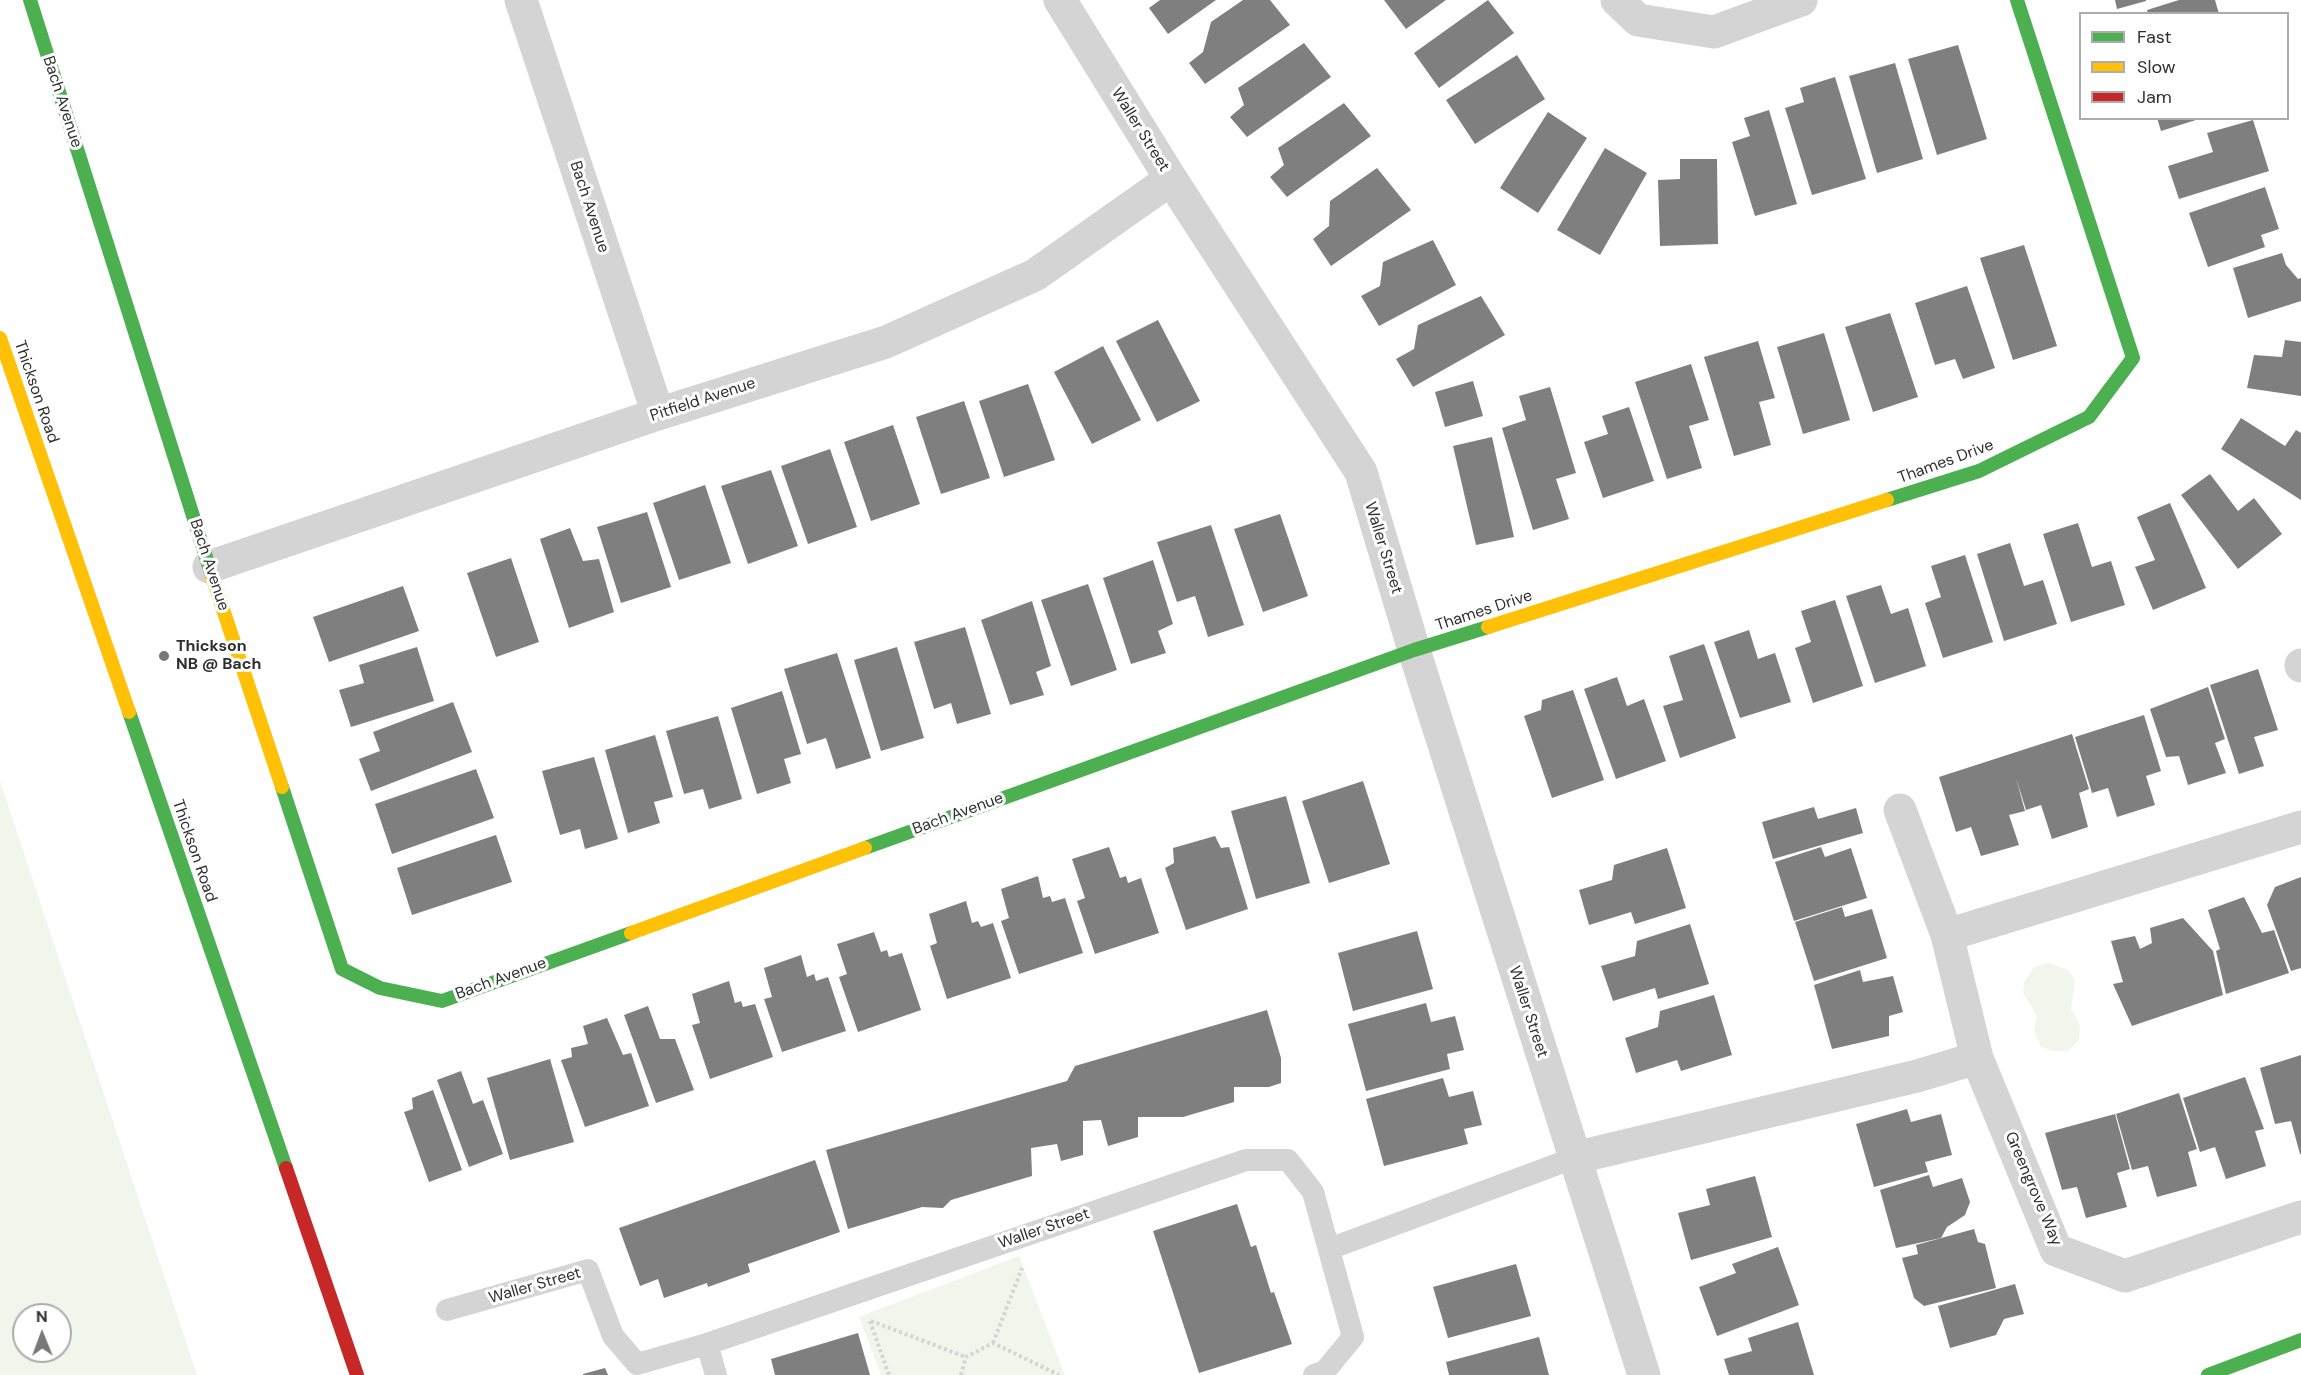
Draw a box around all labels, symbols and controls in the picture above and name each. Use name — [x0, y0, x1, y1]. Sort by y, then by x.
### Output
legend — [2079, 12, 2289, 120]
text: Fast — [2137, 25, 2172, 49]
street label: Bach Avenue — [38, 54, 86, 150]
text: Slow — [2137, 55, 2176, 79]
street label: Waller Street — [1107, 85, 1173, 175]
text: Jam — [2137, 85, 2172, 109]
street label: Bach Avenue — [565, 159, 613, 255]
street label: Thickson Road — [10, 338, 62, 446]
street label: Pitfield Avenue — [648, 374, 758, 426]
street label: Thames Drive — [1896, 436, 1996, 488]
street label: Waller Street — [1360, 500, 1406, 596]
street label: Bach Avenue — [185, 517, 233, 613]
street label: Thames Drive — [1433, 586, 1535, 636]
place label: Thickson NB @ Bach — [176, 637, 261, 675]
marker: Thickson NB @ Bach — [157, 649, 171, 663]
street label: Bach Avenue — [910, 789, 1006, 839]
street label: Thickson Road — [168, 797, 220, 905]
street label: Bach Avenue — [453, 954, 549, 1004]
street label: Waller Street — [1504, 964, 1552, 1060]
street label: Greengrove Way — [2000, 1129, 2066, 1249]
street label: Waller Street — [996, 1204, 1092, 1254]
street label: Waller Street — [487, 1264, 583, 1308]
north arrow — [12, 1303, 72, 1363]
text: N — [36, 1306, 48, 1327]

